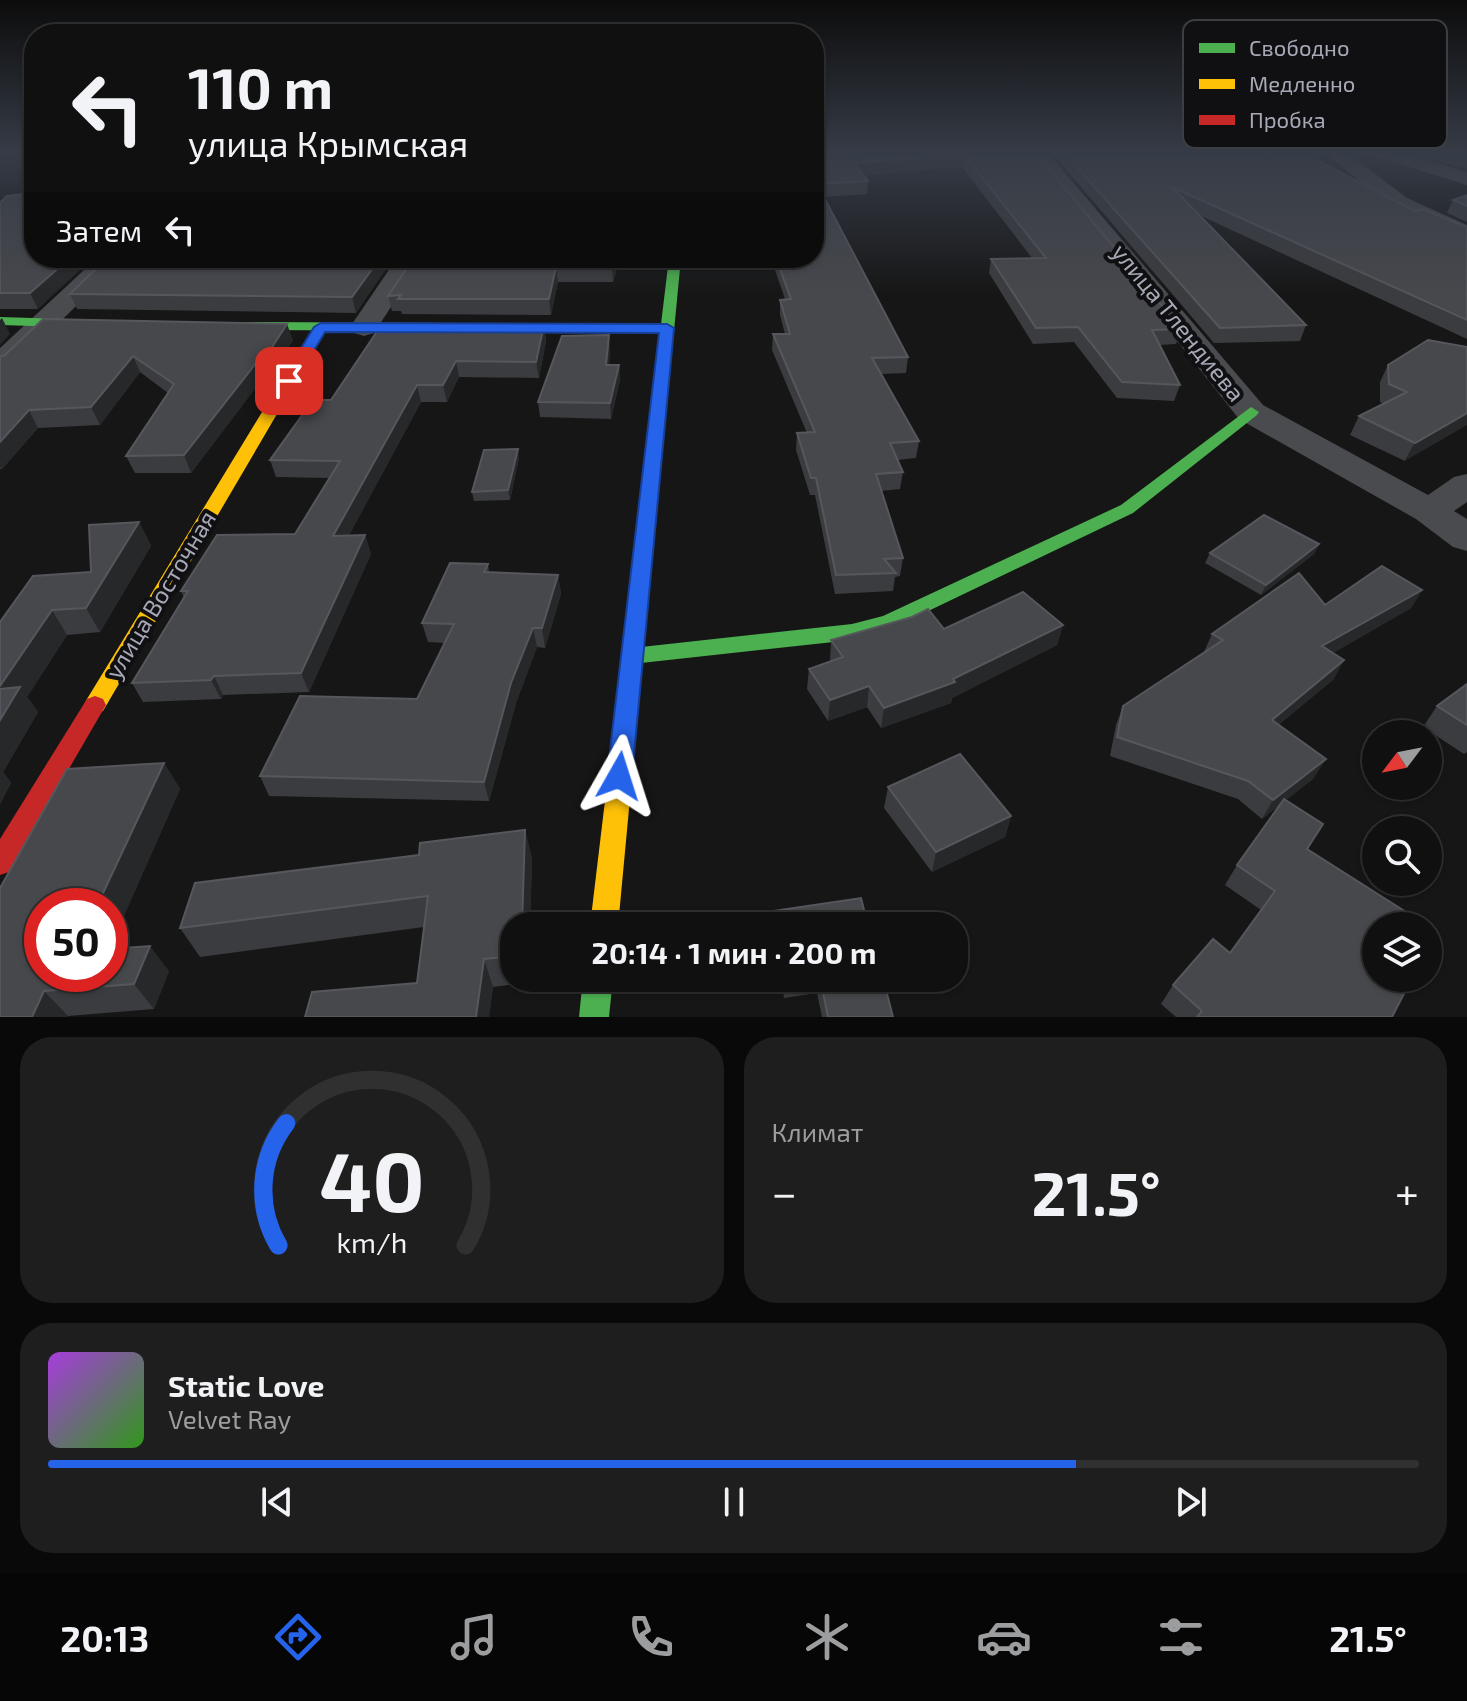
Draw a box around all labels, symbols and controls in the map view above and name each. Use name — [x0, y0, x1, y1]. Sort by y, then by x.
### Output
legend — [1183, 20, 1447, 148]
text: Свободно — [1249, 34, 1349, 60]
text: 110 m — [188, 53, 333, 120]
icon: left — [56, 56, 160, 160]
text: Медленно — [1249, 70, 1355, 96]
text: Пробка — [1249, 106, 1326, 132]
text: улица Крымская — [188, 121, 468, 164]
icon: left — [158, 208, 202, 252]
text: Затем — [56, 212, 142, 248]
street label: улица Тлендиева — [1106, 237, 1252, 407]
pin — [255, 347, 323, 415]
icon: arrive — [267, 359, 311, 403]
street label: улица Восточная — [98, 505, 222, 684]
north arrow — [1362, 720, 1442, 800]
map controls — [1362, 720, 1442, 992]
position arrow — [577, 734, 661, 818]
button: search — [1362, 816, 1442, 896]
speed limit sign: 50 — [24, 888, 128, 992]
button: layers — [1362, 912, 1442, 992]
text: 20:14 · 1 мин · 200 m — [592, 934, 876, 970]
text: Климат — [772, 1116, 864, 1147]
text: 40 — [319, 1129, 424, 1229]
text: 21.5° — [1031, 1156, 1161, 1228]
text: − — [772, 1165, 797, 1218]
text: + — [1395, 1165, 1419, 1218]
text: km/h — [336, 1224, 407, 1259]
text: Static Love — [168, 1367, 324, 1403]
text: Velvet Ray — [168, 1403, 291, 1434]
icon: previous — [255, 1480, 299, 1524]
icon: pause — [712, 1480, 756, 1524]
icon: next — [1169, 1480, 1213, 1524]
icon: directions — [270, 1609, 326, 1665]
icon: music — [446, 1609, 502, 1665]
icon: phone — [623, 1609, 679, 1665]
icon: climate — [799, 1609, 855, 1665]
icon: car — [976, 1609, 1032, 1665]
icon: filters — [1153, 1609, 1209, 1665]
text: 20:13 — [60, 1616, 149, 1659]
text: 21.5° — [1329, 1616, 1407, 1659]

